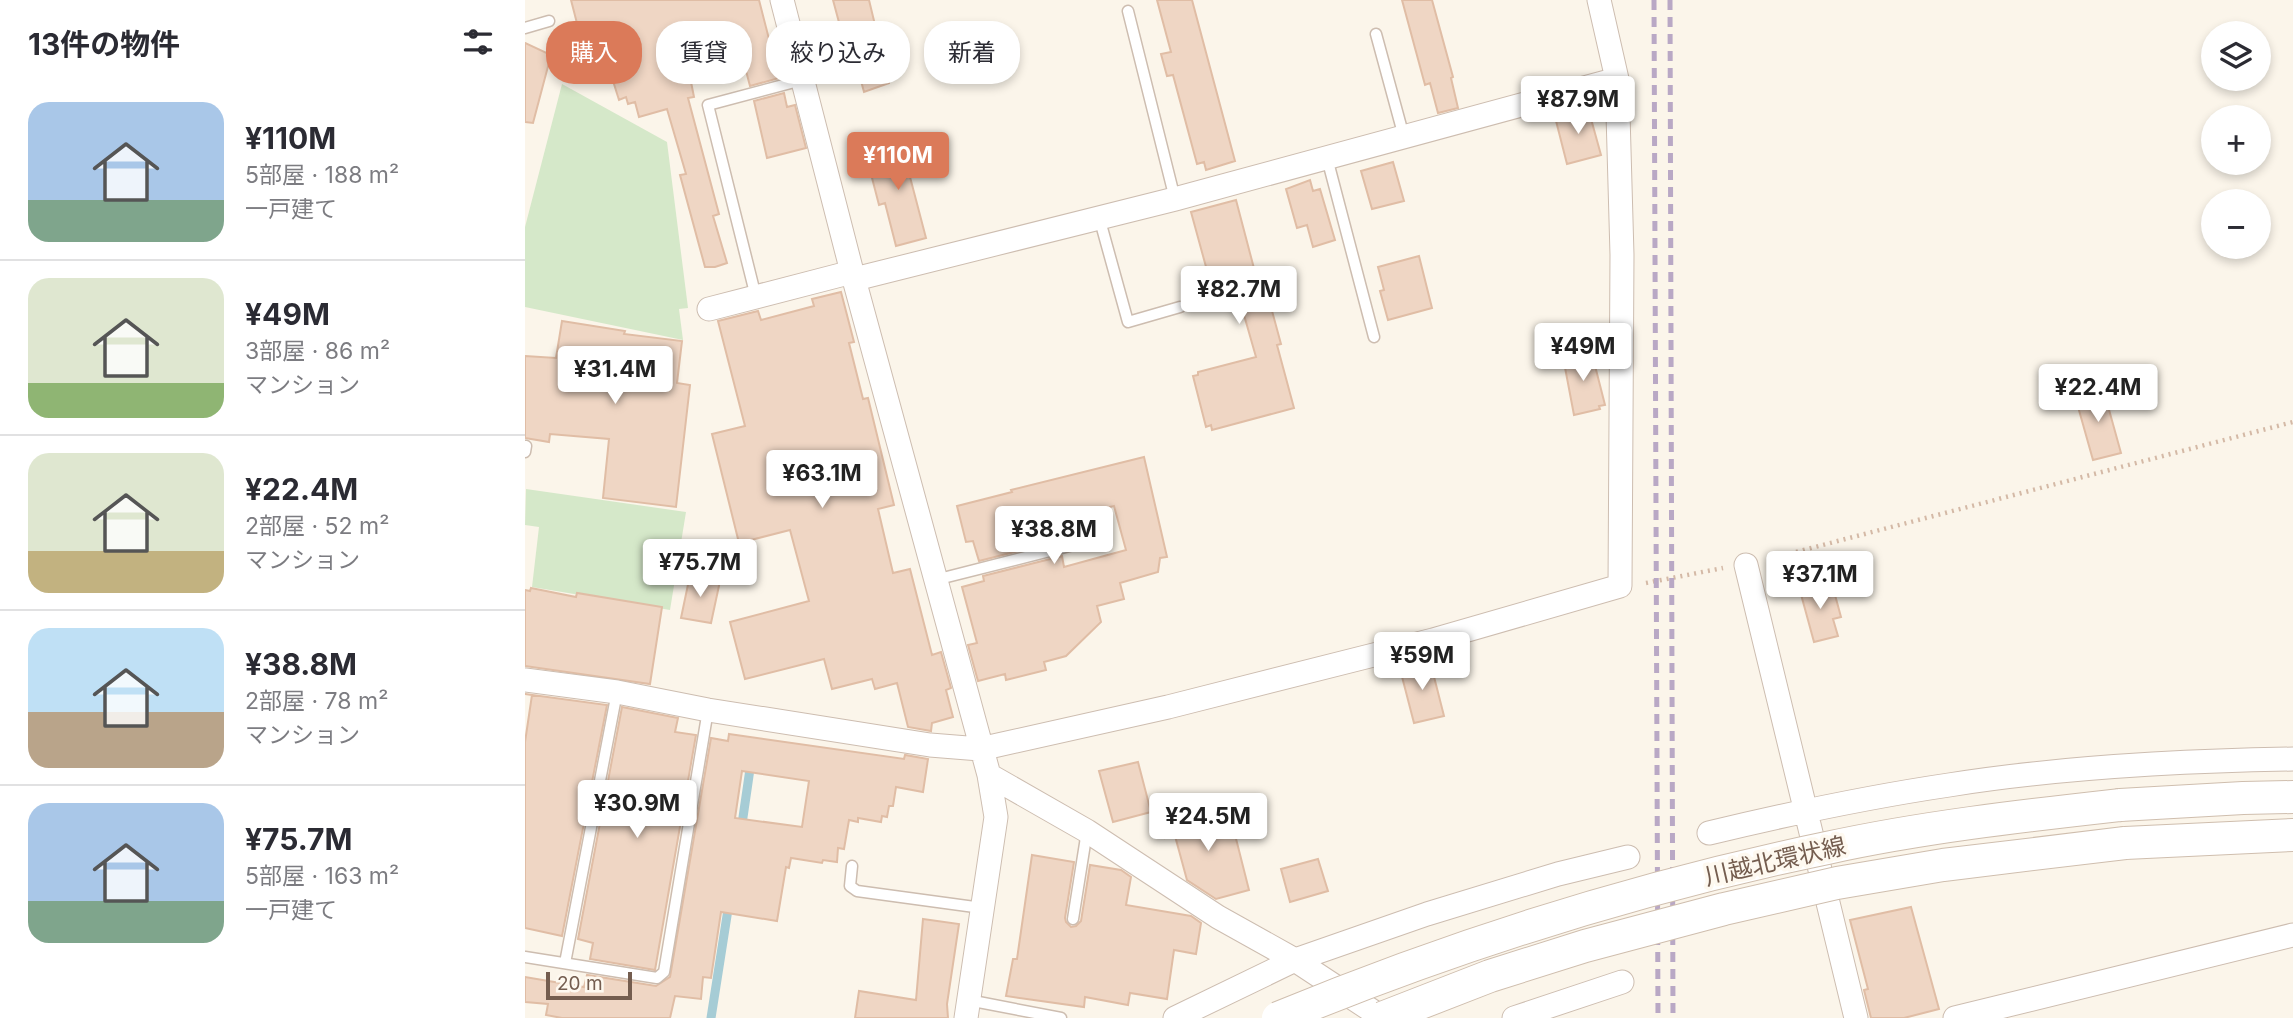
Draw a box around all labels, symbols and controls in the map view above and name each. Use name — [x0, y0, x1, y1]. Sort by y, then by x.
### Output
chip: 購入 — [546, 21, 642, 84]
chip: 賃貸 — [656, 21, 752, 84]
chip: 絞り込み — [766, 21, 910, 84]
chip: 新着 — [924, 21, 1020, 84]
map controls — [2201, 21, 2271, 259]
button: layers — [2201, 21, 2271, 91]
icon: filters — [459, 23, 497, 61]
text: 13件の物件 — [28, 26, 180, 62]
pin: ¥87.9M — [1521, 76, 1635, 136]
text: ¥87.9M — [1537, 85, 1619, 113]
button: + — [2201, 105, 2271, 175]
text: ¥110M — [245, 120, 336, 156]
icon: home — [84, 130, 168, 214]
pin: ¥110M — [849, 132, 947, 192]
text: ¥110M — [863, 141, 933, 169]
text: 5部屋 · 188 m² — [245, 161, 399, 189]
button: − — [2201, 189, 2271, 259]
text: 一戸建て — [245, 195, 337, 223]
pin: ¥82.7M — [1182, 266, 1296, 326]
text: ¥82.7M — [1197, 275, 1281, 303]
text: ¥49M — [245, 296, 330, 332]
icon: home — [84, 306, 168, 390]
pin: ¥49M — [1542, 324, 1624, 383]
text: ¥49M — [1550, 332, 1616, 360]
text: 3部屋 · 86 m² — [245, 337, 390, 365]
pin: ¥31.4M — [558, 346, 672, 406]
text: ¥31.4M — [574, 355, 656, 383]
pin: ¥22.4M — [2041, 364, 2155, 424]
text: マンション — [245, 371, 360, 399]
text: ¥22.4M — [2055, 373, 2141, 401]
pin: ¥63.1M — [765, 450, 879, 510]
text: ¥63.1M — [782, 459, 862, 487]
text: ¥22.4M — [245, 471, 358, 507]
icon: home — [84, 481, 168, 565]
pin: ¥38.8M — [997, 506, 1111, 566]
text: 2部屋 · 52 m² — [245, 512, 389, 540]
text: ¥38.8M — [1011, 515, 1097, 543]
pin: ¥75.7M — [643, 540, 757, 599]
text: マンション — [245, 546, 360, 574]
text: ¥75.7M — [659, 548, 741, 576]
pin: ¥37.1M — [1763, 552, 1877, 611]
text: ¥37.1M — [1782, 560, 1858, 588]
pin: ¥59M — [1381, 632, 1463, 692]
text: ¥59M — [1390, 641, 1454, 669]
text: ¥38.8M — [245, 646, 357, 682]
icon: home — [84, 656, 168, 740]
text: 2部屋 · 78 m² — [245, 687, 388, 715]
text: マンション — [245, 721, 360, 749]
pin: ¥30.9M — [580, 780, 694, 840]
text: ¥30.9M — [594, 789, 680, 817]
pin: ¥24.5M — [1151, 794, 1265, 853]
text: ¥24.5M — [1165, 802, 1251, 830]
text: ¥75.7M — [245, 821, 352, 857]
icon: home — [84, 831, 168, 915]
street label: 川越北環状線 — [1702, 831, 1848, 891]
text: 5部屋 · 163 m² — [245, 862, 399, 890]
text: 一戸建て — [245, 896, 337, 924]
scale bar — [546, 969, 632, 1001]
text: 20 m — [557, 972, 603, 995]

